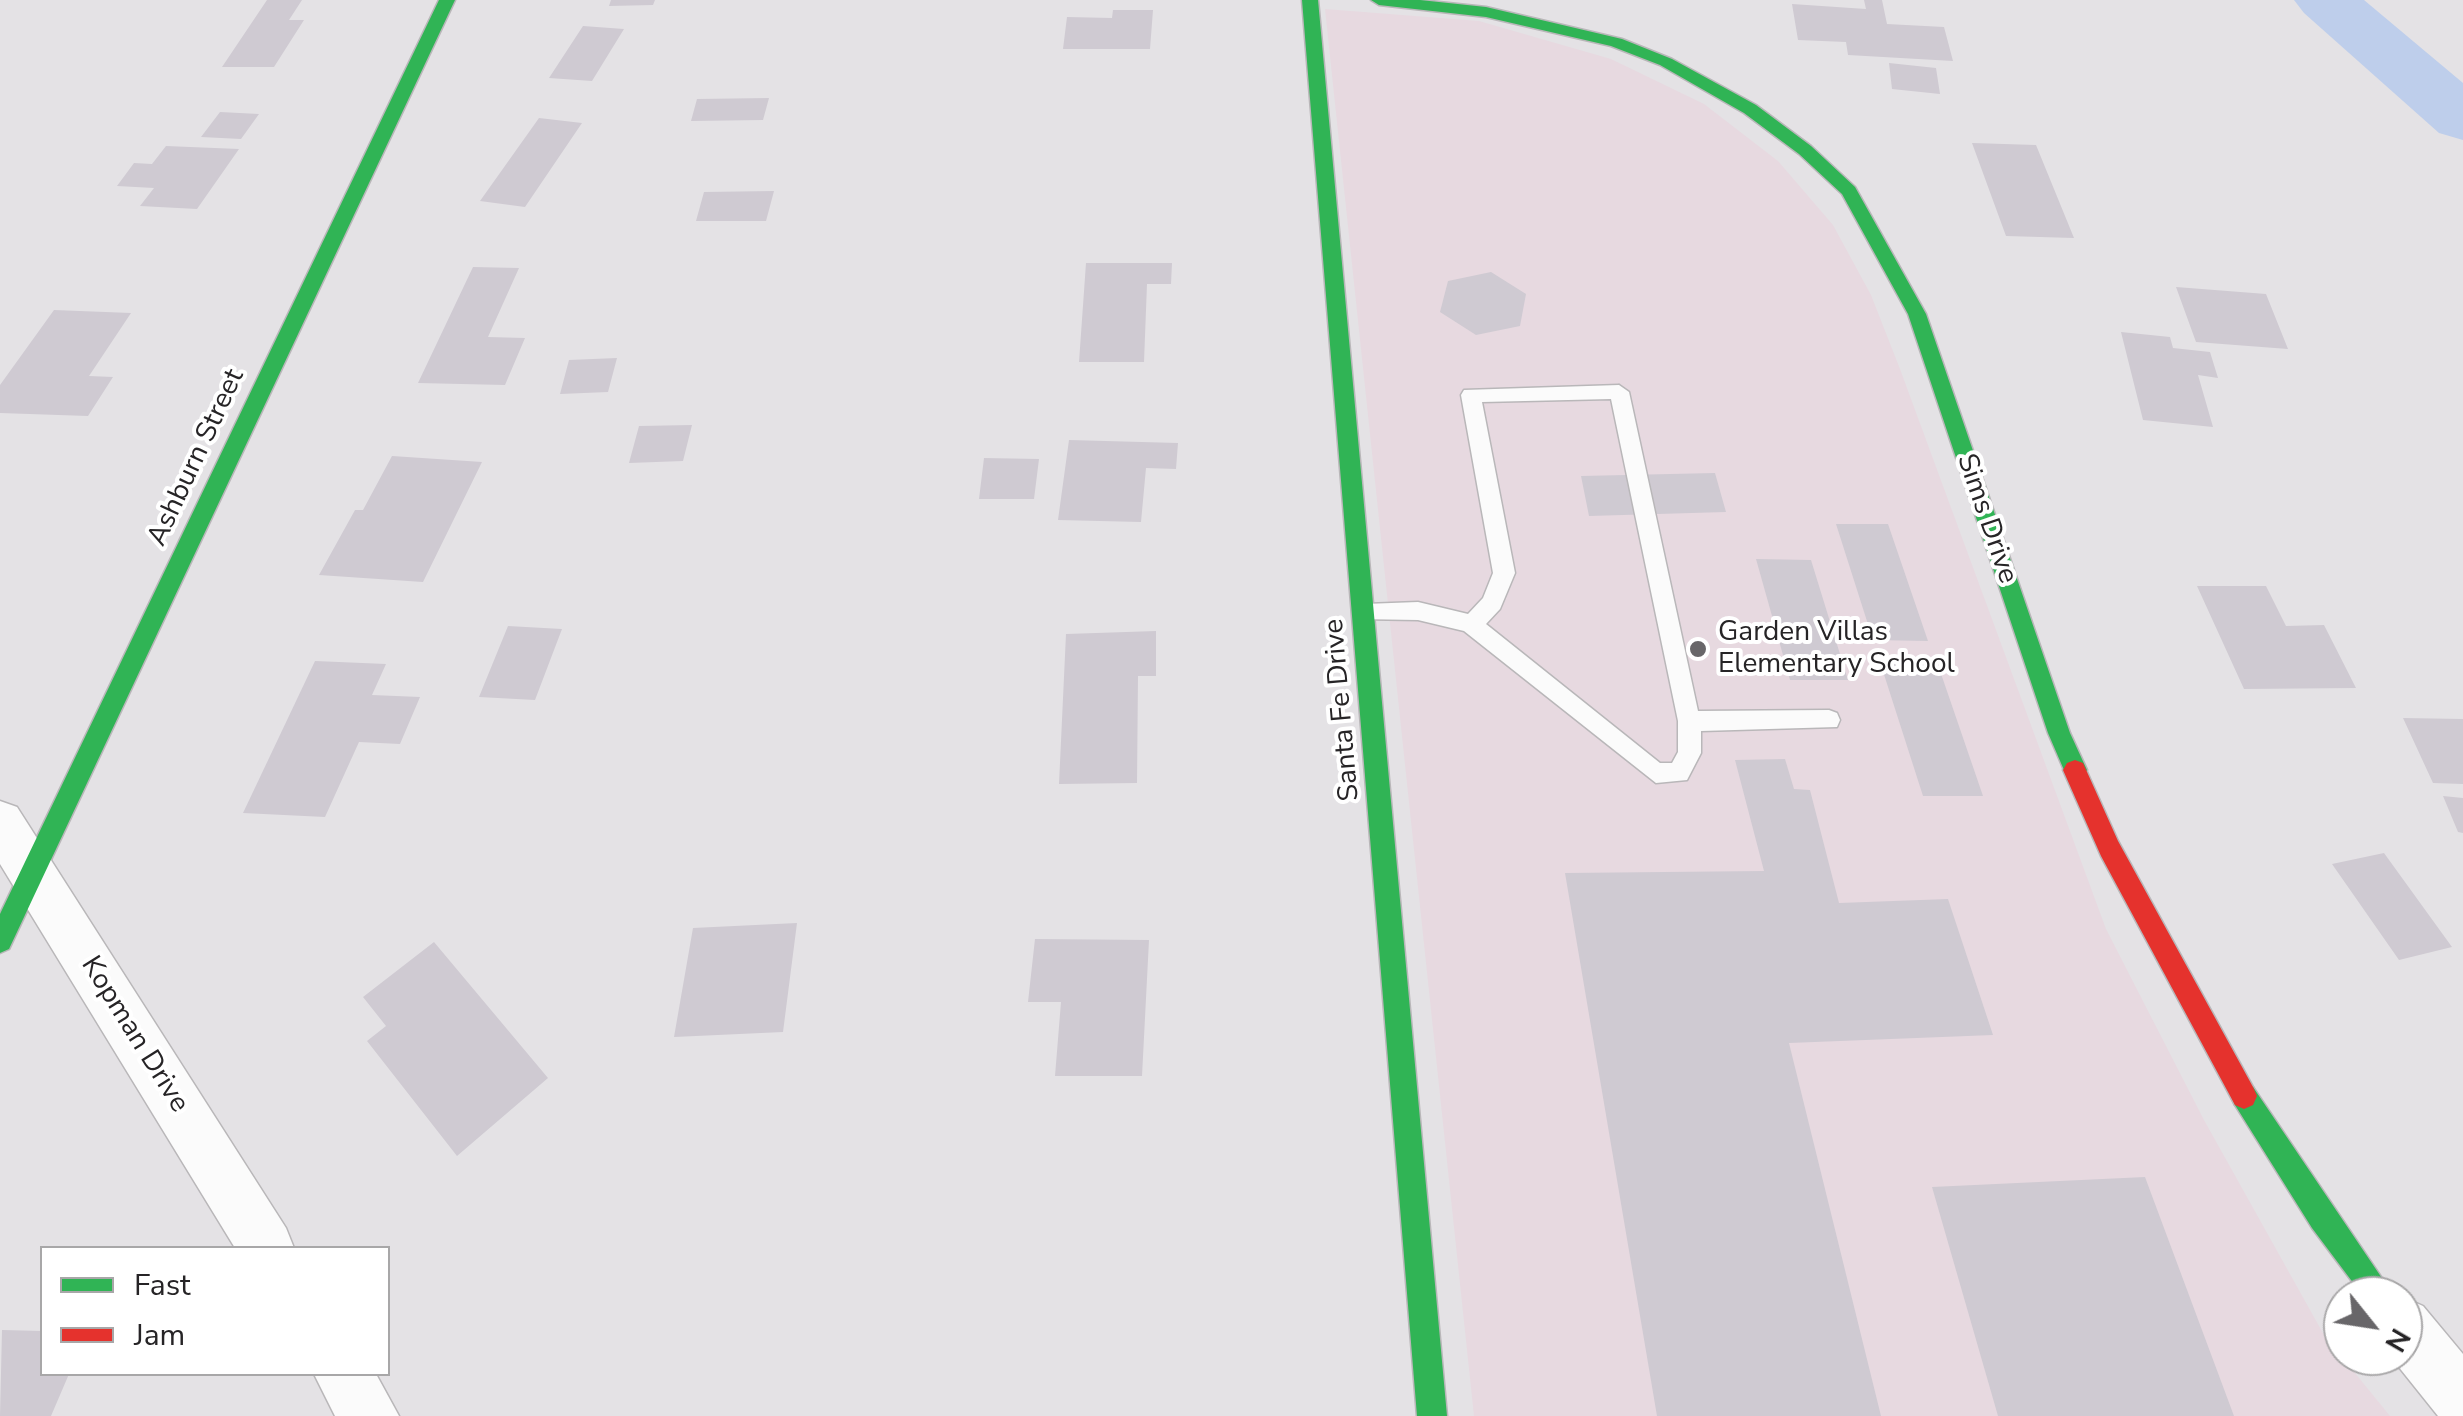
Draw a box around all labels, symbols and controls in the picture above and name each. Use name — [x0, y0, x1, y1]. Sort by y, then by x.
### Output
street label: Ashburn Street — [141, 364, 253, 552]
street label: Sims Drive — [1948, 450, 2024, 588]
place label: Garden Villas Elementary School — [1718, 616, 1955, 682]
street label: Santa Fe Drive — [1318, 617, 1368, 803]
marker: Garden Villas Elementary School — [1687, 638, 1709, 660]
street label: Kopman Drive — [73, 951, 195, 1119]
legend — [40, 1246, 390, 1376]
text: Fast — [134, 1265, 191, 1306]
north arrow — [2323, 1276, 2423, 1376]
text: Jam — [134, 1315, 185, 1356]
text: N — [2376, 1321, 2419, 1359]

